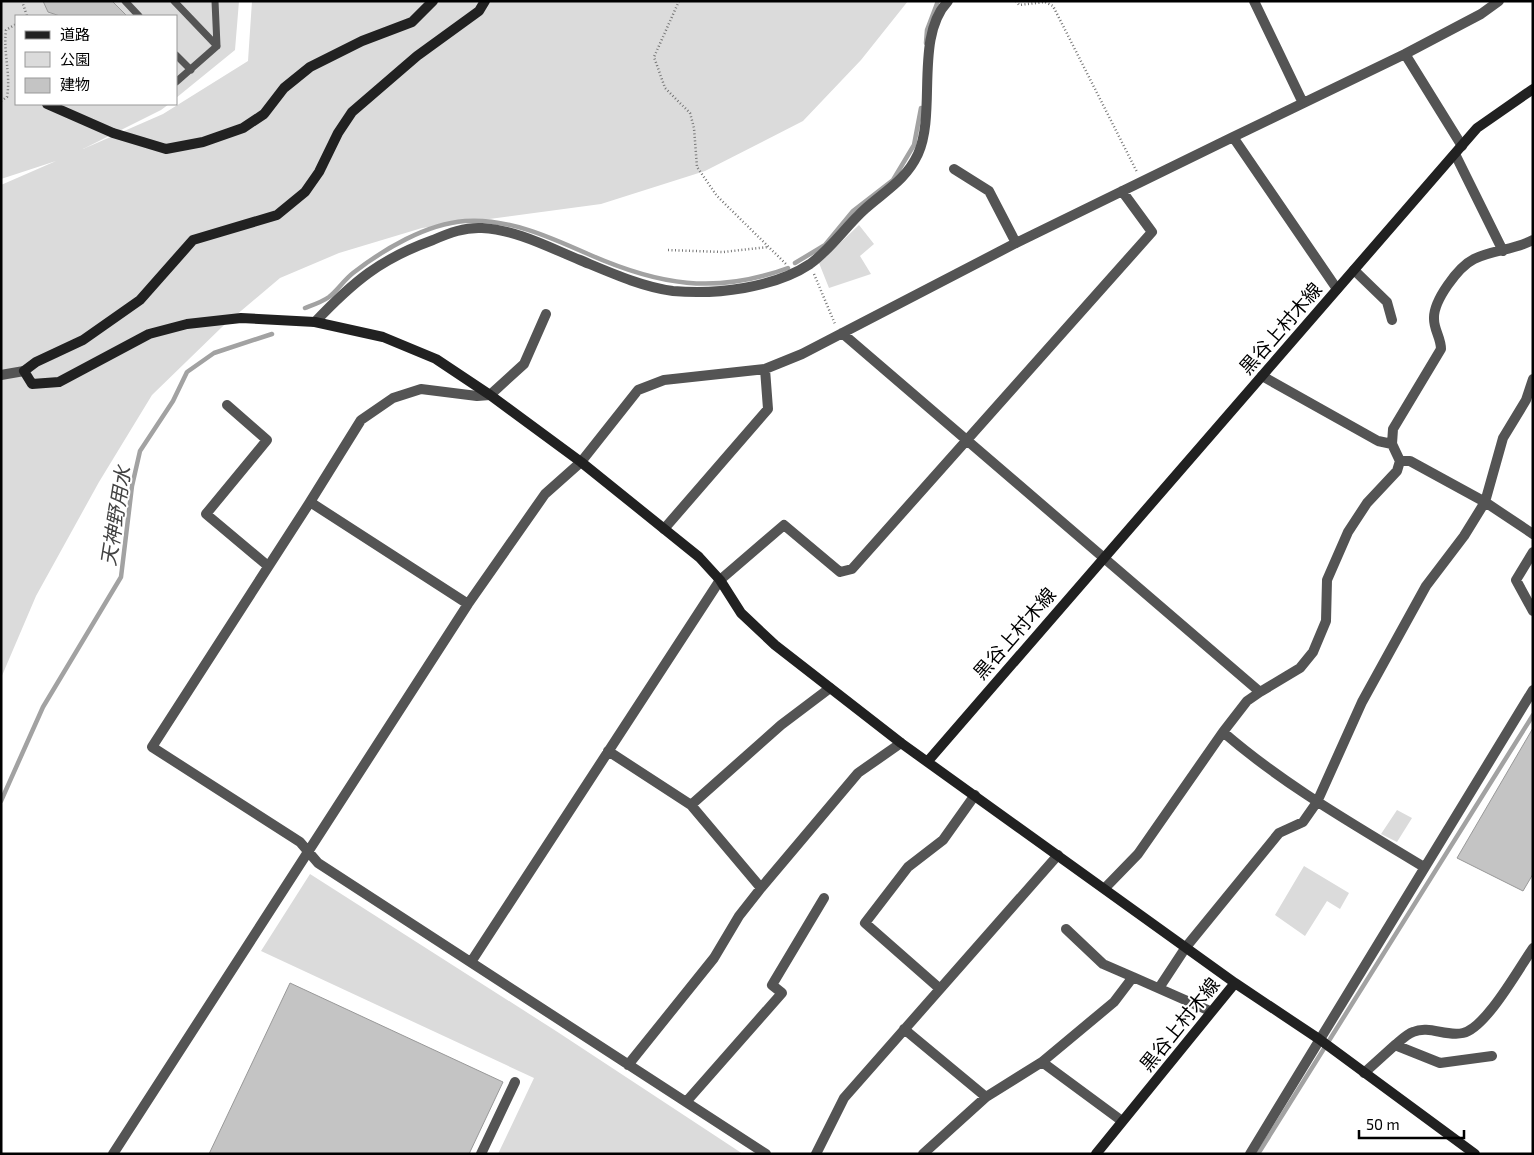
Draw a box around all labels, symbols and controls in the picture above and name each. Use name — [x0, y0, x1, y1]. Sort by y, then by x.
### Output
legend — [15, 15, 178, 105]
text: 道路 — [60, 25, 90, 43]
text: 公園 — [60, 50, 90, 68]
text: 建物 — [60, 75, 90, 93]
street label: 黒谷上村木線 — [1234, 277, 1326, 379]
water label: 天神野用水 — [95, 463, 135, 567]
street label: 黒谷上村木線 — [968, 582, 1060, 684]
street label: 黒谷上村木線 — [1134, 972, 1224, 1076]
scale bar — [1359, 1108, 1464, 1140]
text: 50 m — [1366, 1115, 1400, 1133]

